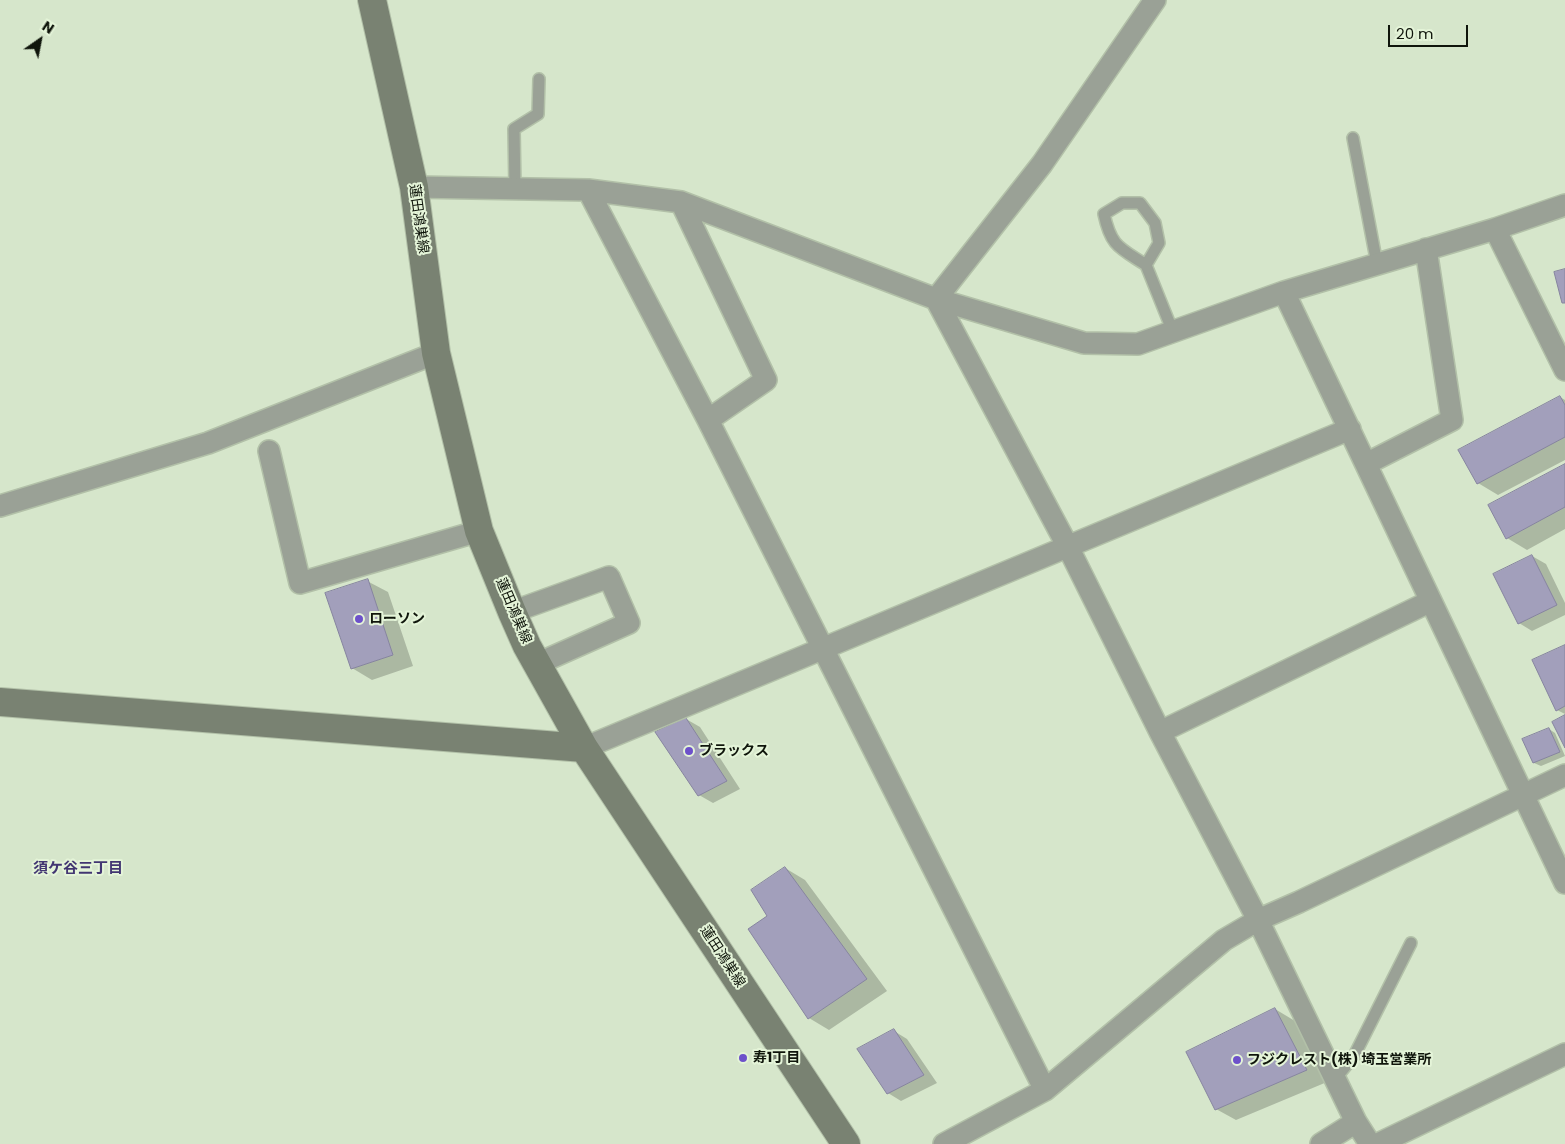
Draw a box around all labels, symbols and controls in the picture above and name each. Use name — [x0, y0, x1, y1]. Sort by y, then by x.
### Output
north arrow — [15, 15, 65, 65]
scale bar — [1390, 15, 1470, 47]
text: N — [38, 16, 58, 39]
text: 20 m — [1396, 23, 1434, 44]
street label: 蓮田鴻巣線 — [405, 183, 431, 255]
street label: 蓮田鴻巣線 — [492, 576, 534, 646]
place label: ローソン — [369, 611, 425, 627]
marker: ローソン — [353, 613, 365, 625]
place label: ブラックス — [699, 743, 769, 759]
marker: ブラックス — [683, 745, 695, 757]
district label: 須ケ谷三丁目 — [33, 860, 123, 878]
street label: 蓮田鴻巣線 — [696, 923, 748, 991]
place label: 寿1丁目 — [753, 1050, 800, 1066]
marker: 寿1丁目 — [737, 1052, 749, 1064]
place label: フジクレスト(株) 埼玉営業所 — [1247, 1052, 1431, 1068]
marker: フジクレスト(株) 埼玉営業所 — [1231, 1054, 1243, 1066]

